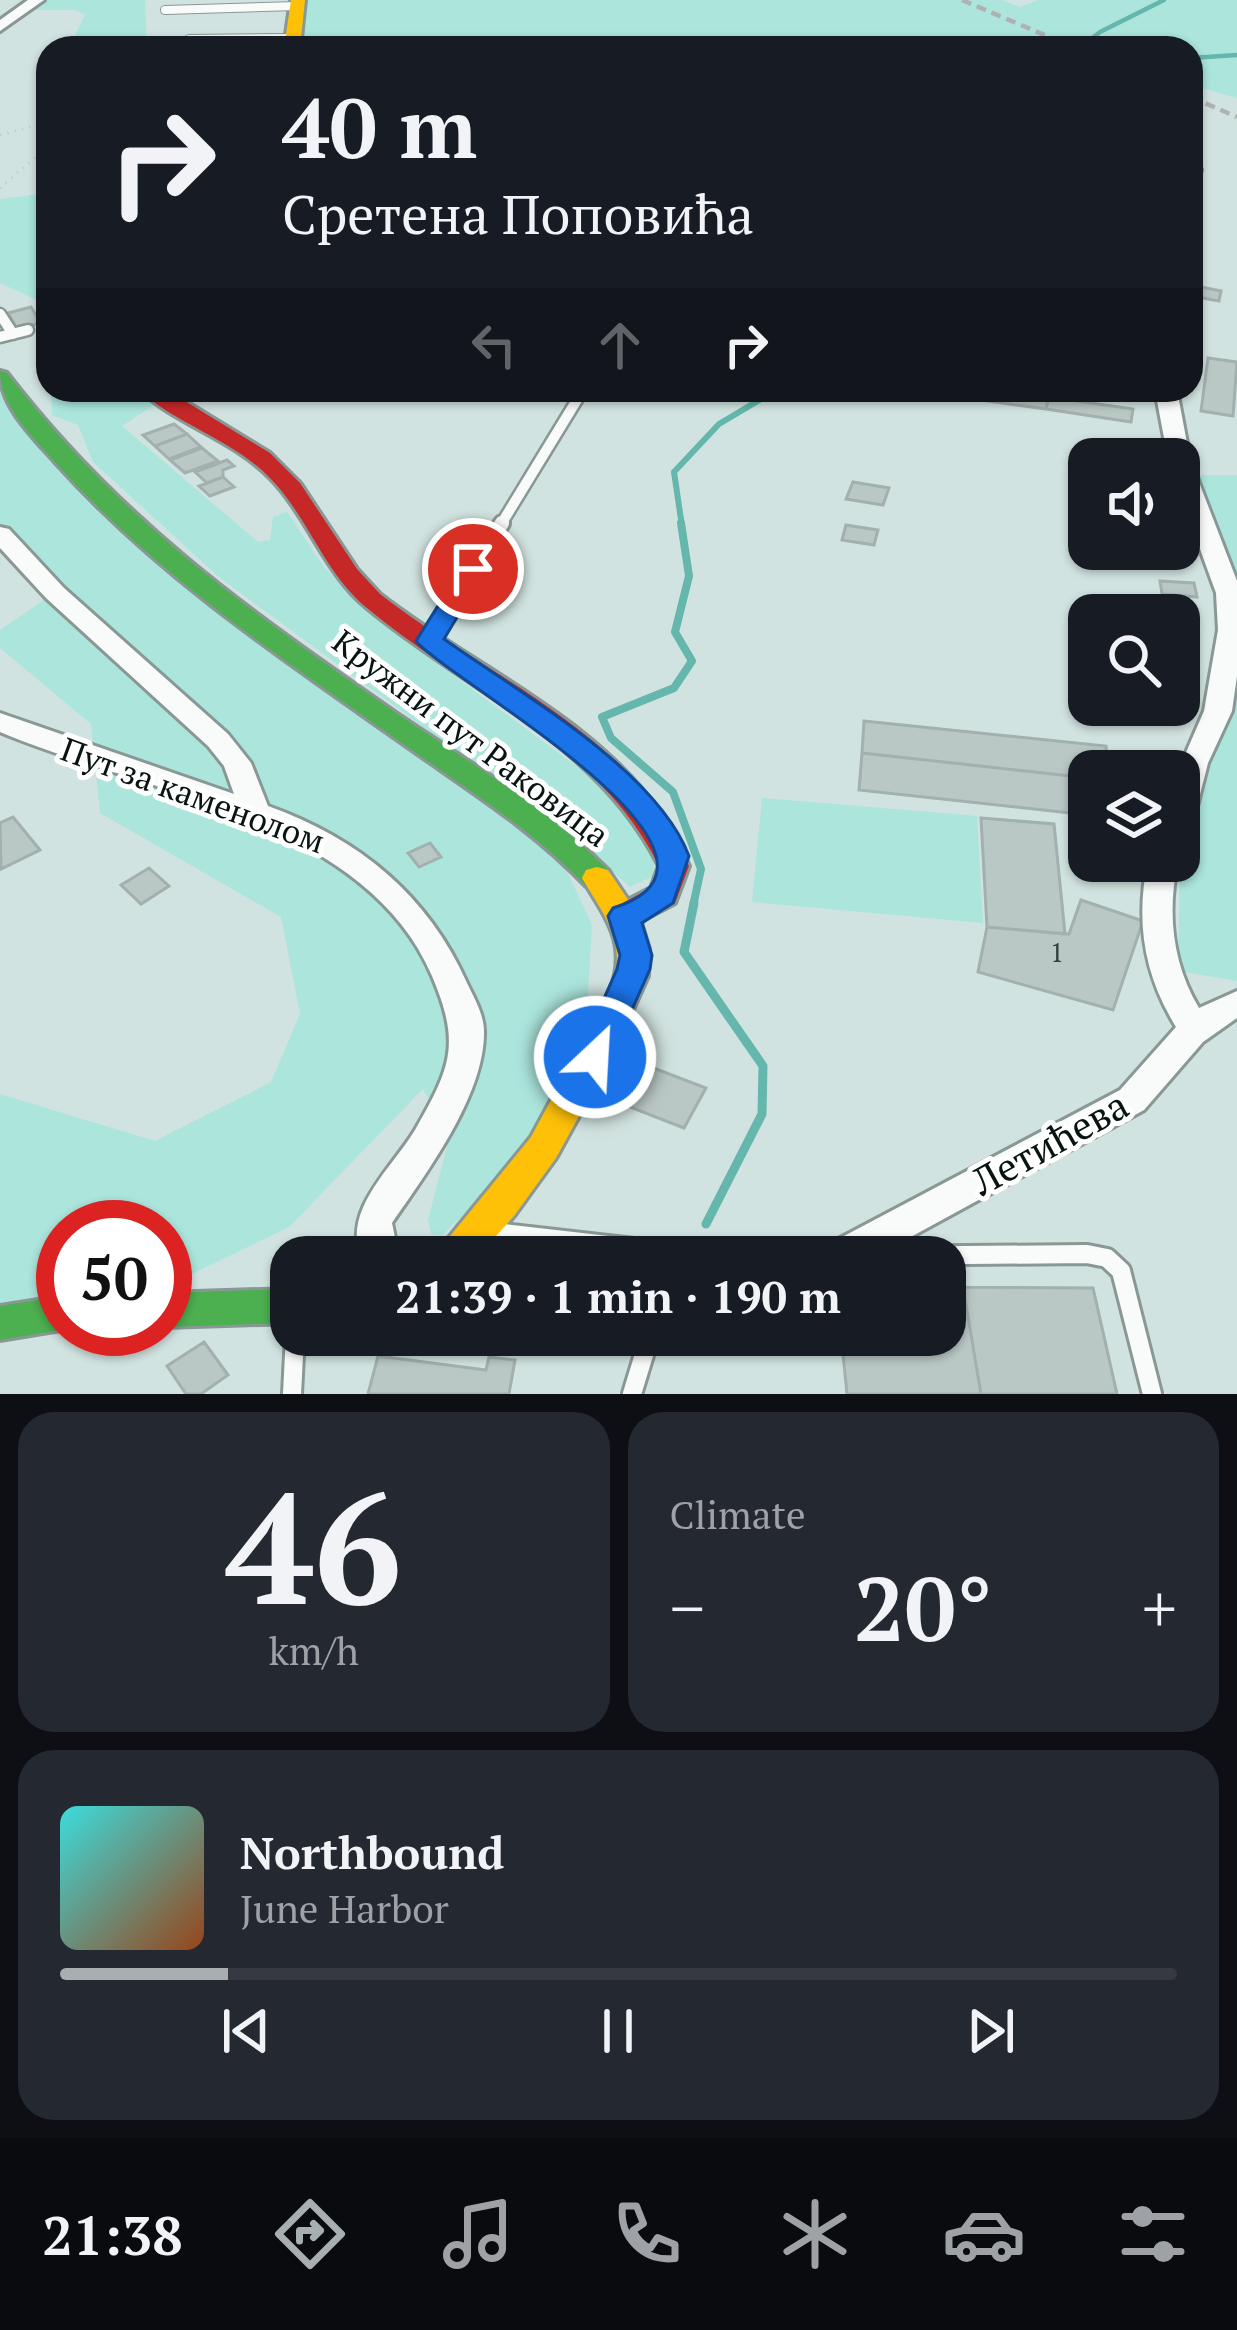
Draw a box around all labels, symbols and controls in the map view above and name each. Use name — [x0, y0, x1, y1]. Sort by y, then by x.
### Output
text: 40 m — [282, 71, 477, 182]
icon: right — [84, 84, 240, 240]
text: Сретена Поповића — [282, 178, 754, 249]
icon: left — [461, 312, 527, 378]
icon: ahead — [587, 312, 653, 378]
icon: right — [713, 312, 779, 378]
map controls — [1068, 438, 1200, 882]
button: sound — [1068, 438, 1200, 570]
pin — [422, 518, 524, 620]
icon: arrive — [440, 536, 506, 602]
button: search — [1068, 594, 1200, 726]
street label: Кружни пут Раковица — [324, 619, 618, 856]
street label: Пут за каменолом — [55, 727, 331, 862]
button: layers — [1068, 750, 1200, 882]
house number: 1 — [1050, 934, 1064, 970]
position arrow — [532, 994, 658, 1120]
street label: Летићева — [961, 1078, 1137, 1207]
speed limit sign: 50 — [36, 1200, 192, 1356]
text: 21:39 · 1 min · 190 m — [395, 1266, 841, 1326]
text: 46 — [226, 1442, 402, 1649]
text: Climate — [670, 1488, 806, 1540]
text: 20° — [854, 1547, 993, 1667]
text: − — [670, 1563, 705, 1651]
text: + — [1142, 1563, 1177, 1651]
text: km/h — [269, 1624, 359, 1676]
text: Northbound — [240, 1822, 504, 1882]
text: June Harbor — [240, 1882, 449, 1934]
icon: previous — [213, 1998, 279, 2064]
icon: pause — [585, 1998, 651, 2064]
icon: next — [958, 1998, 1024, 2064]
icon: directions — [268, 2192, 352, 2276]
icon: music — [436, 2192, 520, 2276]
icon: phone — [605, 2192, 689, 2276]
icon: climate — [773, 2192, 857, 2276]
icon: car — [942, 2192, 1026, 2276]
icon: filters — [1111, 2192, 1195, 2276]
text: 21:38 — [42, 2199, 183, 2270]

